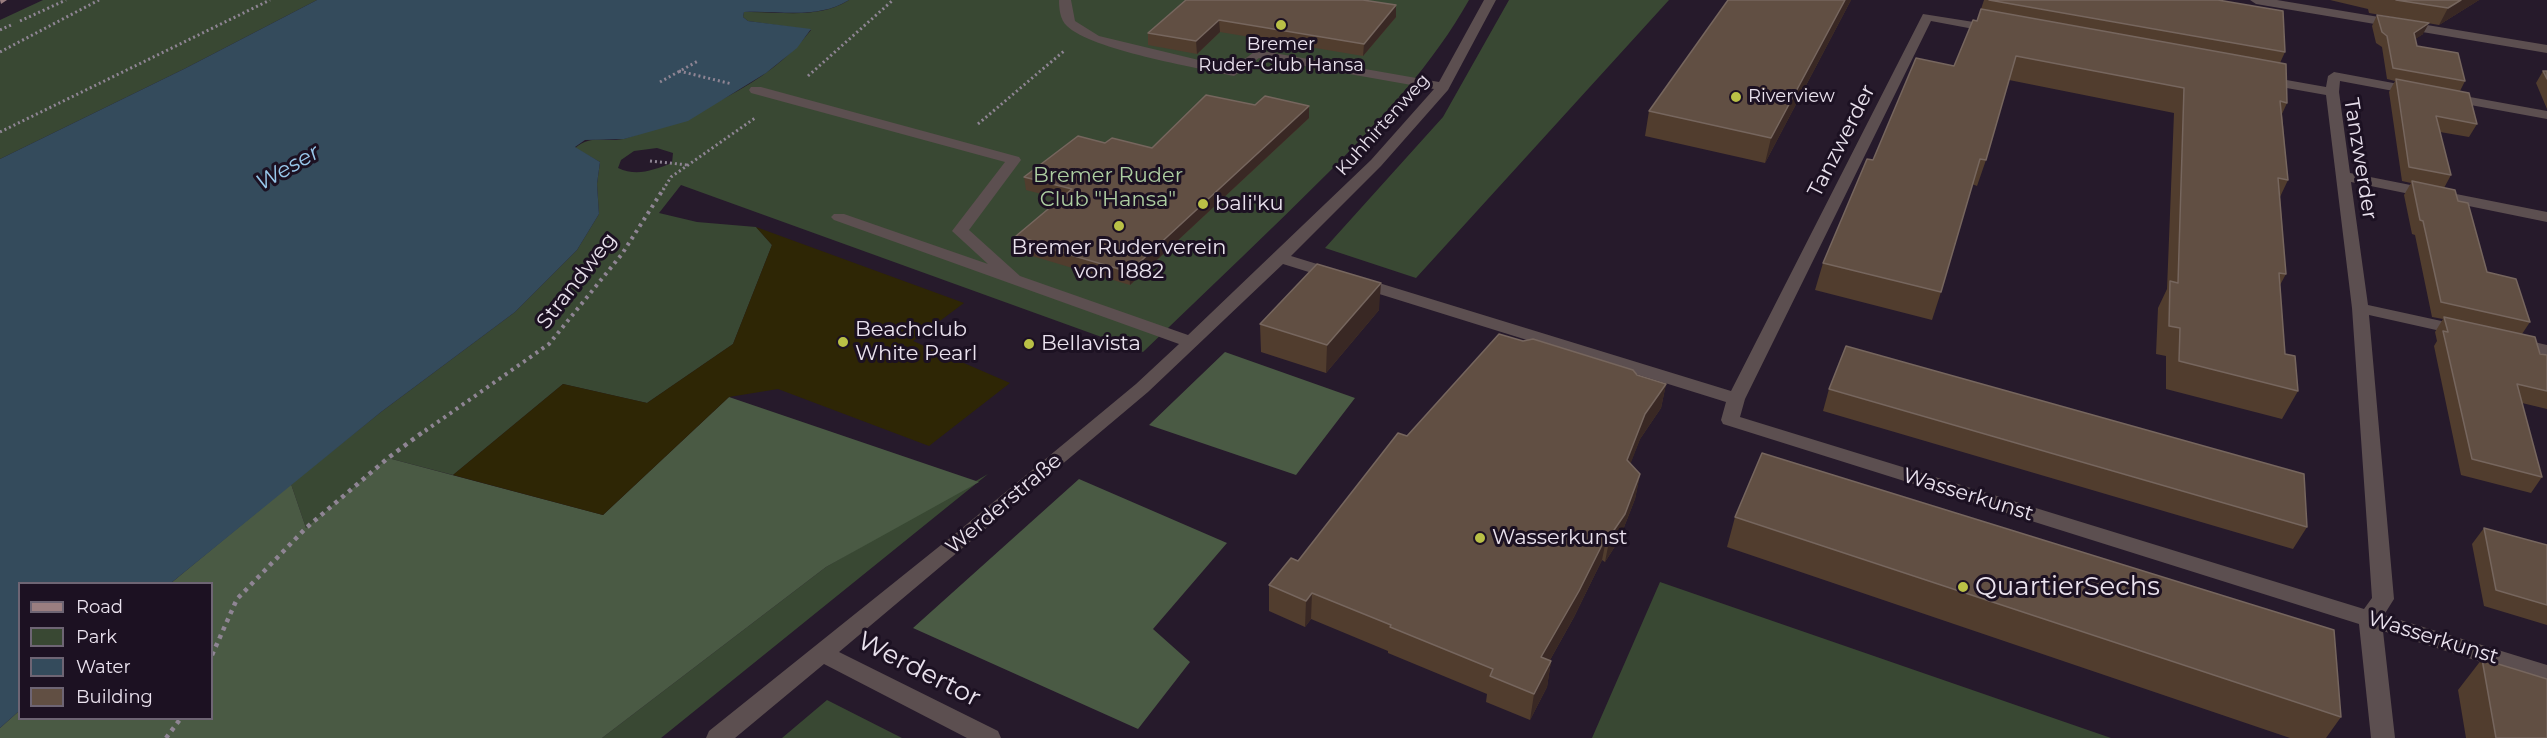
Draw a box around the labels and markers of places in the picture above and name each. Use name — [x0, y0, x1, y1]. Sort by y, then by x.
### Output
marker: Bremer Ruder-Club Hansa — [1274, 18, 1288, 32]
place label: Bremer Ruder-Club Hansa — [1198, 34, 1364, 76]
place label: Riverview — [1748, 86, 1835, 108]
marker: Riverview — [1729, 90, 1743, 104]
place label: bali'ku — [1215, 191, 1284, 217]
marker: bali'ku — [1196, 197, 1210, 211]
marker: Bremer Ruderverein von 1882 — [1112, 219, 1126, 233]
place label: Bremer Ruderverein von 1882 — [1012, 235, 1226, 285]
place label: Beachclub White Pearl — [855, 317, 977, 367]
place label: Bellavista — [1041, 331, 1141, 357]
marker: Beachclub White Pearl — [836, 335, 850, 349]
marker: Bellavista — [1022, 337, 1036, 351]
place label: Wasserkunst — [1492, 525, 1627, 551]
marker: Wasserkunst — [1473, 531, 1487, 545]
place label: QuartierSechs — [1975, 571, 2160, 603]
marker: QuartierSechs — [1956, 580, 1970, 594]

